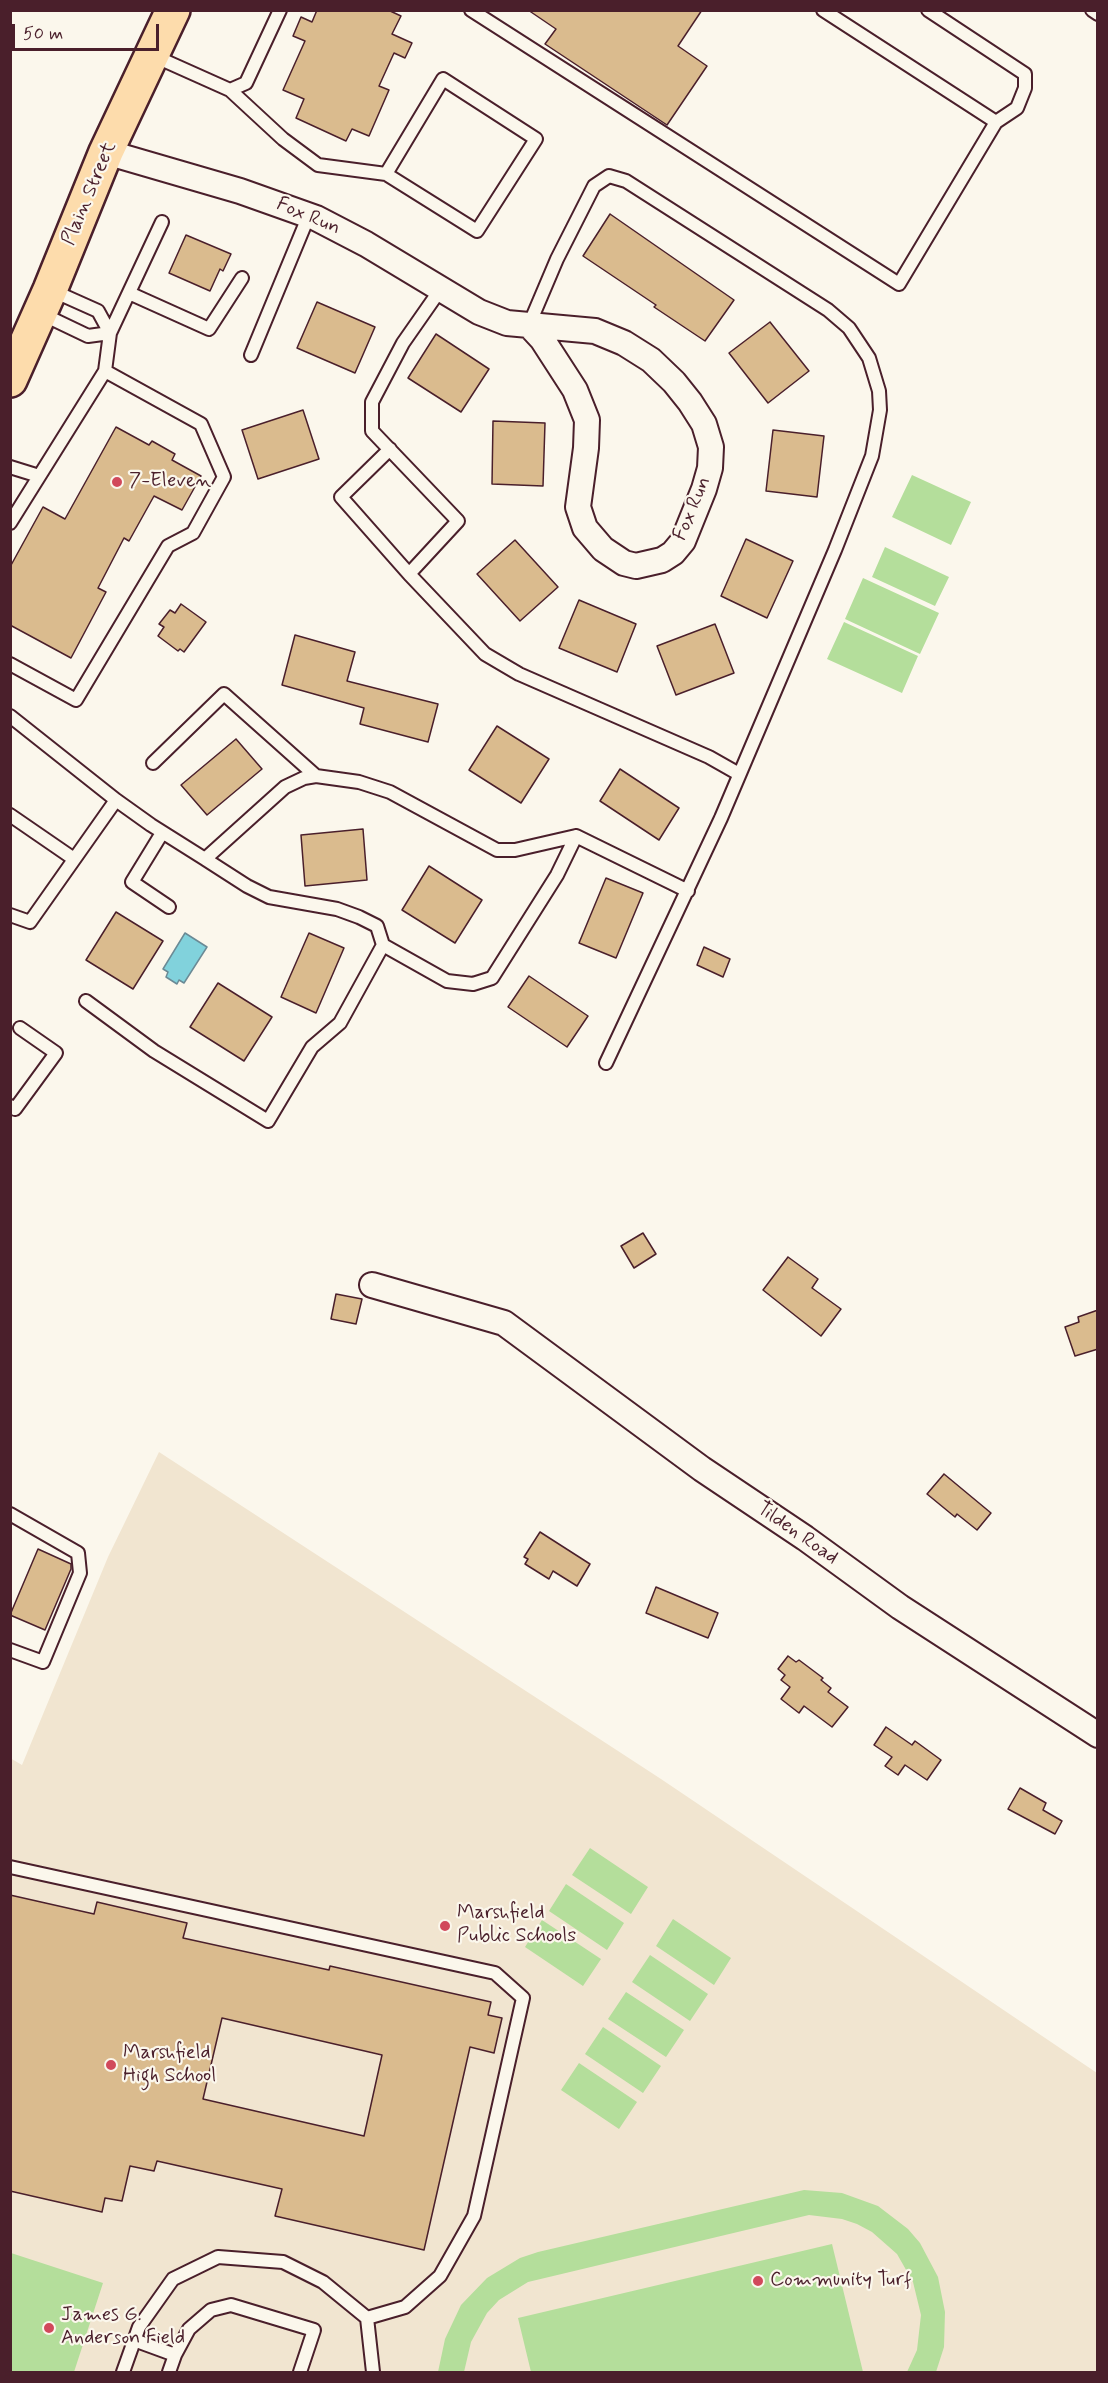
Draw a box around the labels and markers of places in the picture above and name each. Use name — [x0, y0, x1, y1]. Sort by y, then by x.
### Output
place label: 7-Eleven — [129, 470, 211, 494]
marker: 7-Eleven — [110, 475, 124, 489]
place label: Marshfield Public Schools — [457, 1902, 576, 1949]
marker: Marshfield Public Schools — [438, 1919, 452, 1933]
place label: Marshfield High School — [123, 2042, 216, 2089]
marker: Marshfield High School — [104, 2058, 118, 2072]
place label: Community Turf — [770, 2269, 912, 2293]
marker: Community Turf — [751, 2274, 765, 2288]
place label: James G. Anderson Field — [61, 2304, 185, 2351]
marker: James G. Anderson Field — [42, 2321, 56, 2335]

